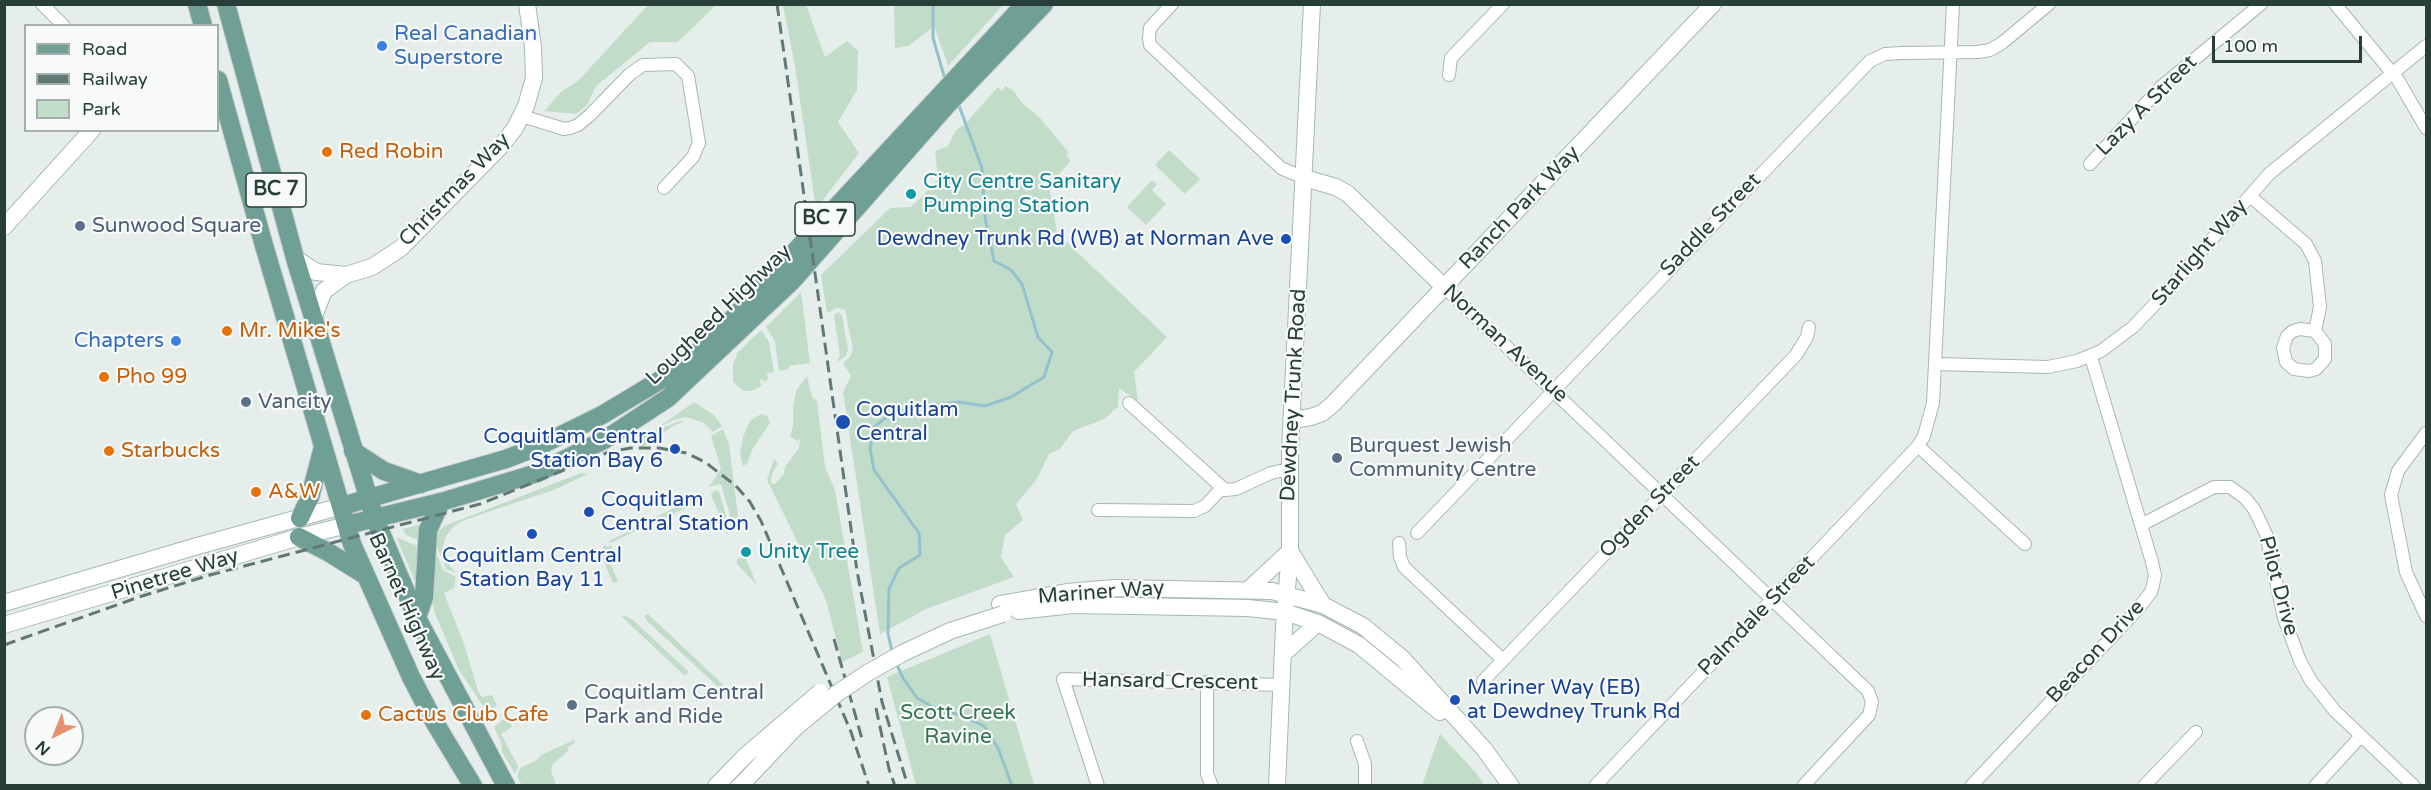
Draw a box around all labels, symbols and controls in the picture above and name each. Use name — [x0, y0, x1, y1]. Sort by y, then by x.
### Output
place label: Real Canadian Superstore — [394, 21, 537, 71]
legend — [24, 24, 219, 132]
scale bar — [2215, 24, 2365, 62]
text: 100 m — [2223, 35, 2278, 57]
text: Road — [82, 38, 127, 60]
marker: Real Canadian Superstore — [375, 39, 389, 53]
street label: Lazy A Street — [2091, 50, 2203, 162]
text: Railway — [82, 68, 148, 90]
text: Park — [82, 98, 120, 120]
street label: Christmas Way — [394, 128, 516, 252]
place label: Red Robin — [339, 139, 444, 165]
street label: Ranch Park Way — [1454, 141, 1586, 275]
marker: Red Robin — [320, 145, 334, 159]
street label: Saddle Street — [1655, 168, 1767, 282]
place label: City Centre Sanitary Pumping Station — [923, 169, 1121, 219]
road number: BC 7 — [246, 173, 306, 207]
marker: City Centre Sanitary Pumping Station — [904, 187, 918, 201]
street label: Starlight Way — [2147, 194, 2253, 312]
road number: BC 7 — [795, 202, 855, 236]
place label: Sunwood Square — [92, 213, 261, 239]
marker: Sunwood Square — [73, 219, 87, 233]
place label: Dewdney Trunk Rd (WB) at Norman Ave — [877, 226, 1274, 252]
marker: Dewdney Trunk Rd (WB) at Norman Ave — [1279, 232, 1293, 246]
street label: Lougheed Highway — [641, 239, 797, 391]
street label: Norman Avenue — [1437, 280, 1573, 408]
street label: Dewdney Trunk Road — [1276, 288, 1312, 502]
place label: Mr. Mike's — [239, 318, 341, 344]
marker: Mr. Mike's — [220, 324, 234, 338]
place label: Chapters — [74, 328, 164, 354]
marker: Chapters — [169, 334, 183, 348]
place label: Pho 99 — [116, 364, 187, 390]
marker: Pho 99 — [97, 370, 111, 384]
place label: Vancity — [258, 389, 332, 415]
marker: Vancity — [239, 395, 253, 409]
place label: Coquitlam Central — [856, 397, 959, 447]
marker: Coquitlam Central — [834, 413, 852, 431]
place label: Coquitlam Central Station Bay 6 — [483, 424, 663, 474]
place label: Burquest Jewish Community Centre — [1349, 433, 1536, 483]
place label: Starbucks — [121, 438, 220, 464]
marker: Coquitlam Central Station Bay 6 — [668, 442, 682, 456]
marker: Starbucks — [102, 444, 116, 458]
street label: Ogden Street — [1595, 450, 1705, 564]
marker: Burquest Jewish Community Centre — [1330, 451, 1344, 465]
place label: A&W — [268, 479, 320, 505]
marker: A&W — [249, 485, 263, 499]
place label: Coquitlam Central Station — [601, 487, 749, 537]
marker: Coquitlam Central Station — [582, 505, 596, 519]
marker: Coquitlam Central Station Bay 11 — [525, 527, 539, 541]
street label: Barnet Highway — [362, 529, 450, 685]
street label: Pilot Drive — [2253, 533, 2303, 639]
place label: Unity Tree — [758, 539, 859, 565]
place label: Coquitlam Central Station Bay 11 — [442, 543, 622, 593]
street label: Pinetree Way — [108, 544, 242, 606]
marker: Unity Tree — [739, 545, 753, 559]
street label: Palmdale Street — [1693, 551, 1821, 681]
street label: Mariner Way — [1037, 576, 1165, 610]
street label: Beacon Drive — [2042, 595, 2150, 709]
street label: Hansard Crescent — [1082, 668, 1258, 696]
place label: Mariner Way (EB) at Dewdney Trunk Rd — [1467, 675, 1680, 725]
place label: Coquitlam Central Park and Ride — [584, 680, 764, 730]
marker: Mariner Way (EB) at Dewdney Trunk Rd — [1448, 693, 1462, 707]
marker: Coquitlam Central Park and Ride — [565, 698, 579, 712]
park label: Scott Creek Ravine — [900, 700, 1016, 750]
place label: Cactus Club Cafe — [378, 702, 549, 728]
north arrow — [24, 706, 84, 766]
marker: Cactus Club Cafe — [359, 708, 373, 722]
text: N — [32, 736, 55, 759]

